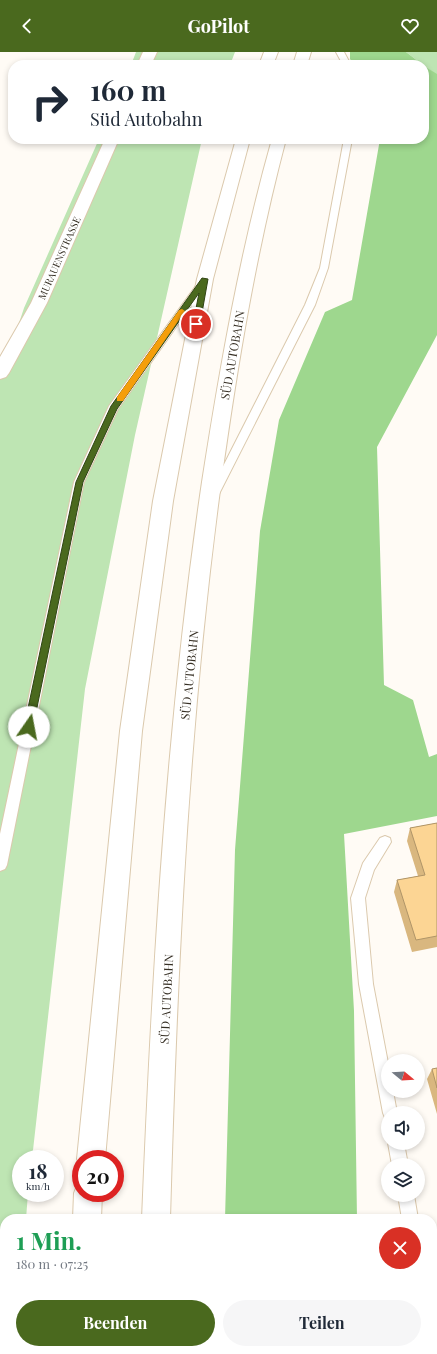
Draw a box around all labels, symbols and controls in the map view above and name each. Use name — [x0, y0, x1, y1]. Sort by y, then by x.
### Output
text: GoPilot — [187, 14, 250, 38]
icon: back — [16, 15, 38, 37]
icon: heart — [399, 15, 421, 37]
text: 160 m — [90, 71, 166, 108]
icon: right — [24, 76, 76, 128]
text: Süd Autobahn — [90, 107, 202, 131]
street label: MURAUENSTRASSE — [34, 214, 84, 302]
pin — [179, 307, 213, 341]
street label: SÜD AUTOBAHN — [216, 309, 248, 401]
icon: arrive — [185, 313, 207, 335]
street label: SÜD AUTOBAHN — [176, 629, 202, 721]
position arrow — [8, 706, 50, 748]
street label: SÜD AUTOBAHN — [156, 953, 176, 1044]
north arrow — [381, 1054, 425, 1098]
map controls — [381, 1054, 425, 1202]
button: sound — [381, 1106, 425, 1150]
speed limit sign: 20 — [72, 1150, 124, 1202]
text: 18 — [29, 1157, 47, 1184]
button: layers — [381, 1158, 425, 1202]
text: km/h — [26, 1179, 50, 1193]
text: 1 Min. — [16, 1224, 82, 1256]
button: close — [379, 1227, 421, 1269]
text: 180 m · 07:25 — [16, 1255, 88, 1272]
button: Beenden — [16, 1300, 215, 1346]
button: Teilen — [223, 1300, 421, 1346]

